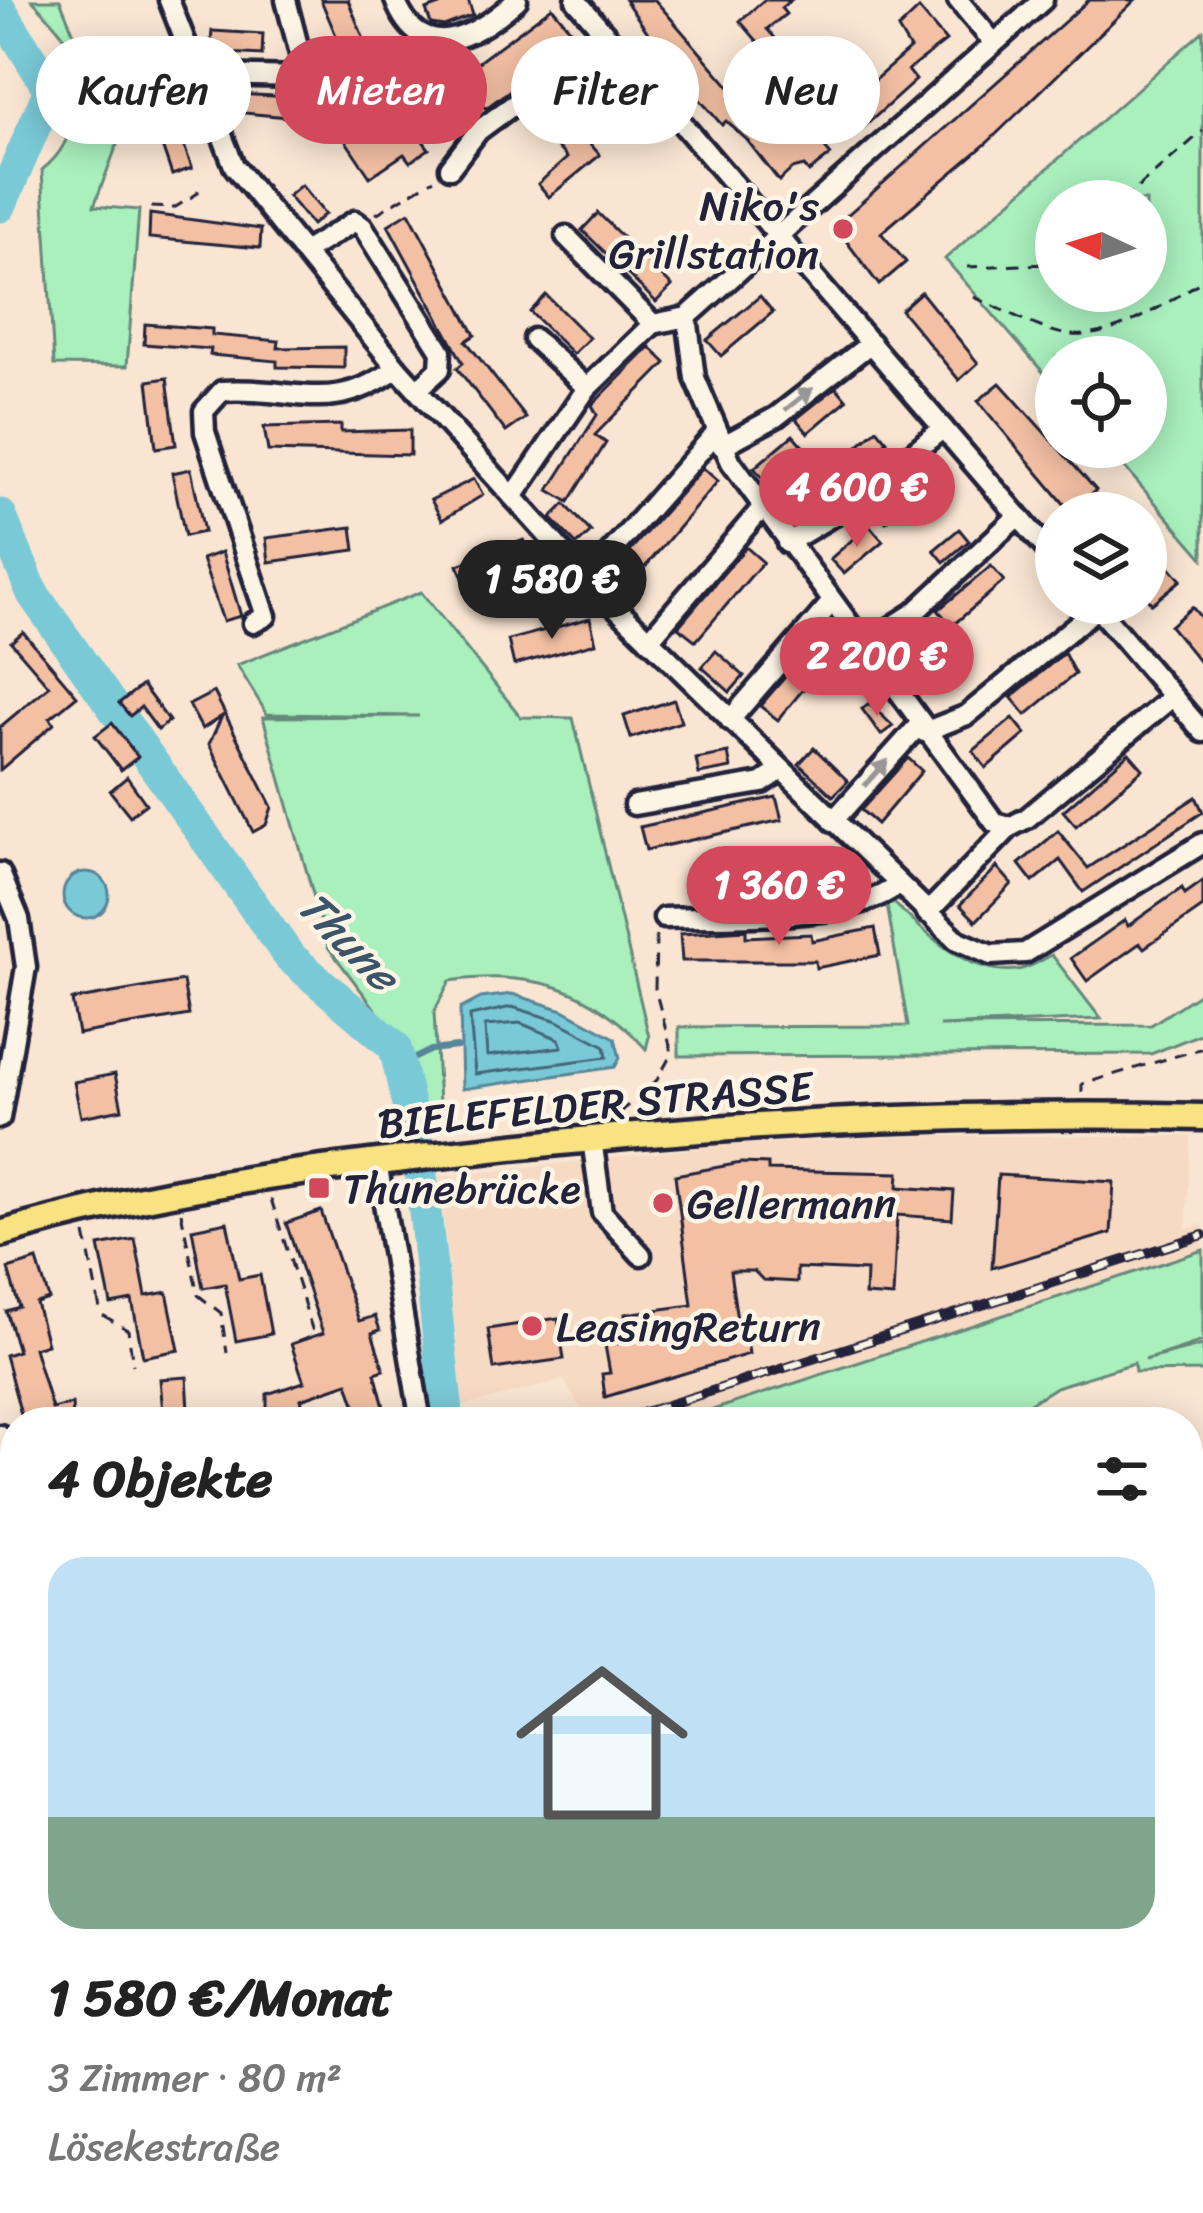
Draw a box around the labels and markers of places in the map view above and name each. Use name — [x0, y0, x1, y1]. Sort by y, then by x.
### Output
place label: Niko's Grillstation — [609, 169, 820, 291]
marker: Niko's Grillstation — [830, 216, 856, 242]
pin: 4 600 € — [746, 448, 968, 550]
pin: 1 580 € — [441, 540, 663, 642]
pin: 2 200 € — [766, 617, 988, 719]
pin: 1 360 € — [668, 846, 890, 948]
place label: Thunebrücke — [343, 1152, 581, 1226]
place label: Gellermann — [687, 1167, 896, 1241]
marker: Thunebrücke — [306, 1175, 332, 1201]
marker: Gellermann — [650, 1190, 676, 1216]
place label: LeasingReturn — [556, 1290, 821, 1364]
marker: LeasingReturn — [519, 1313, 545, 1339]

